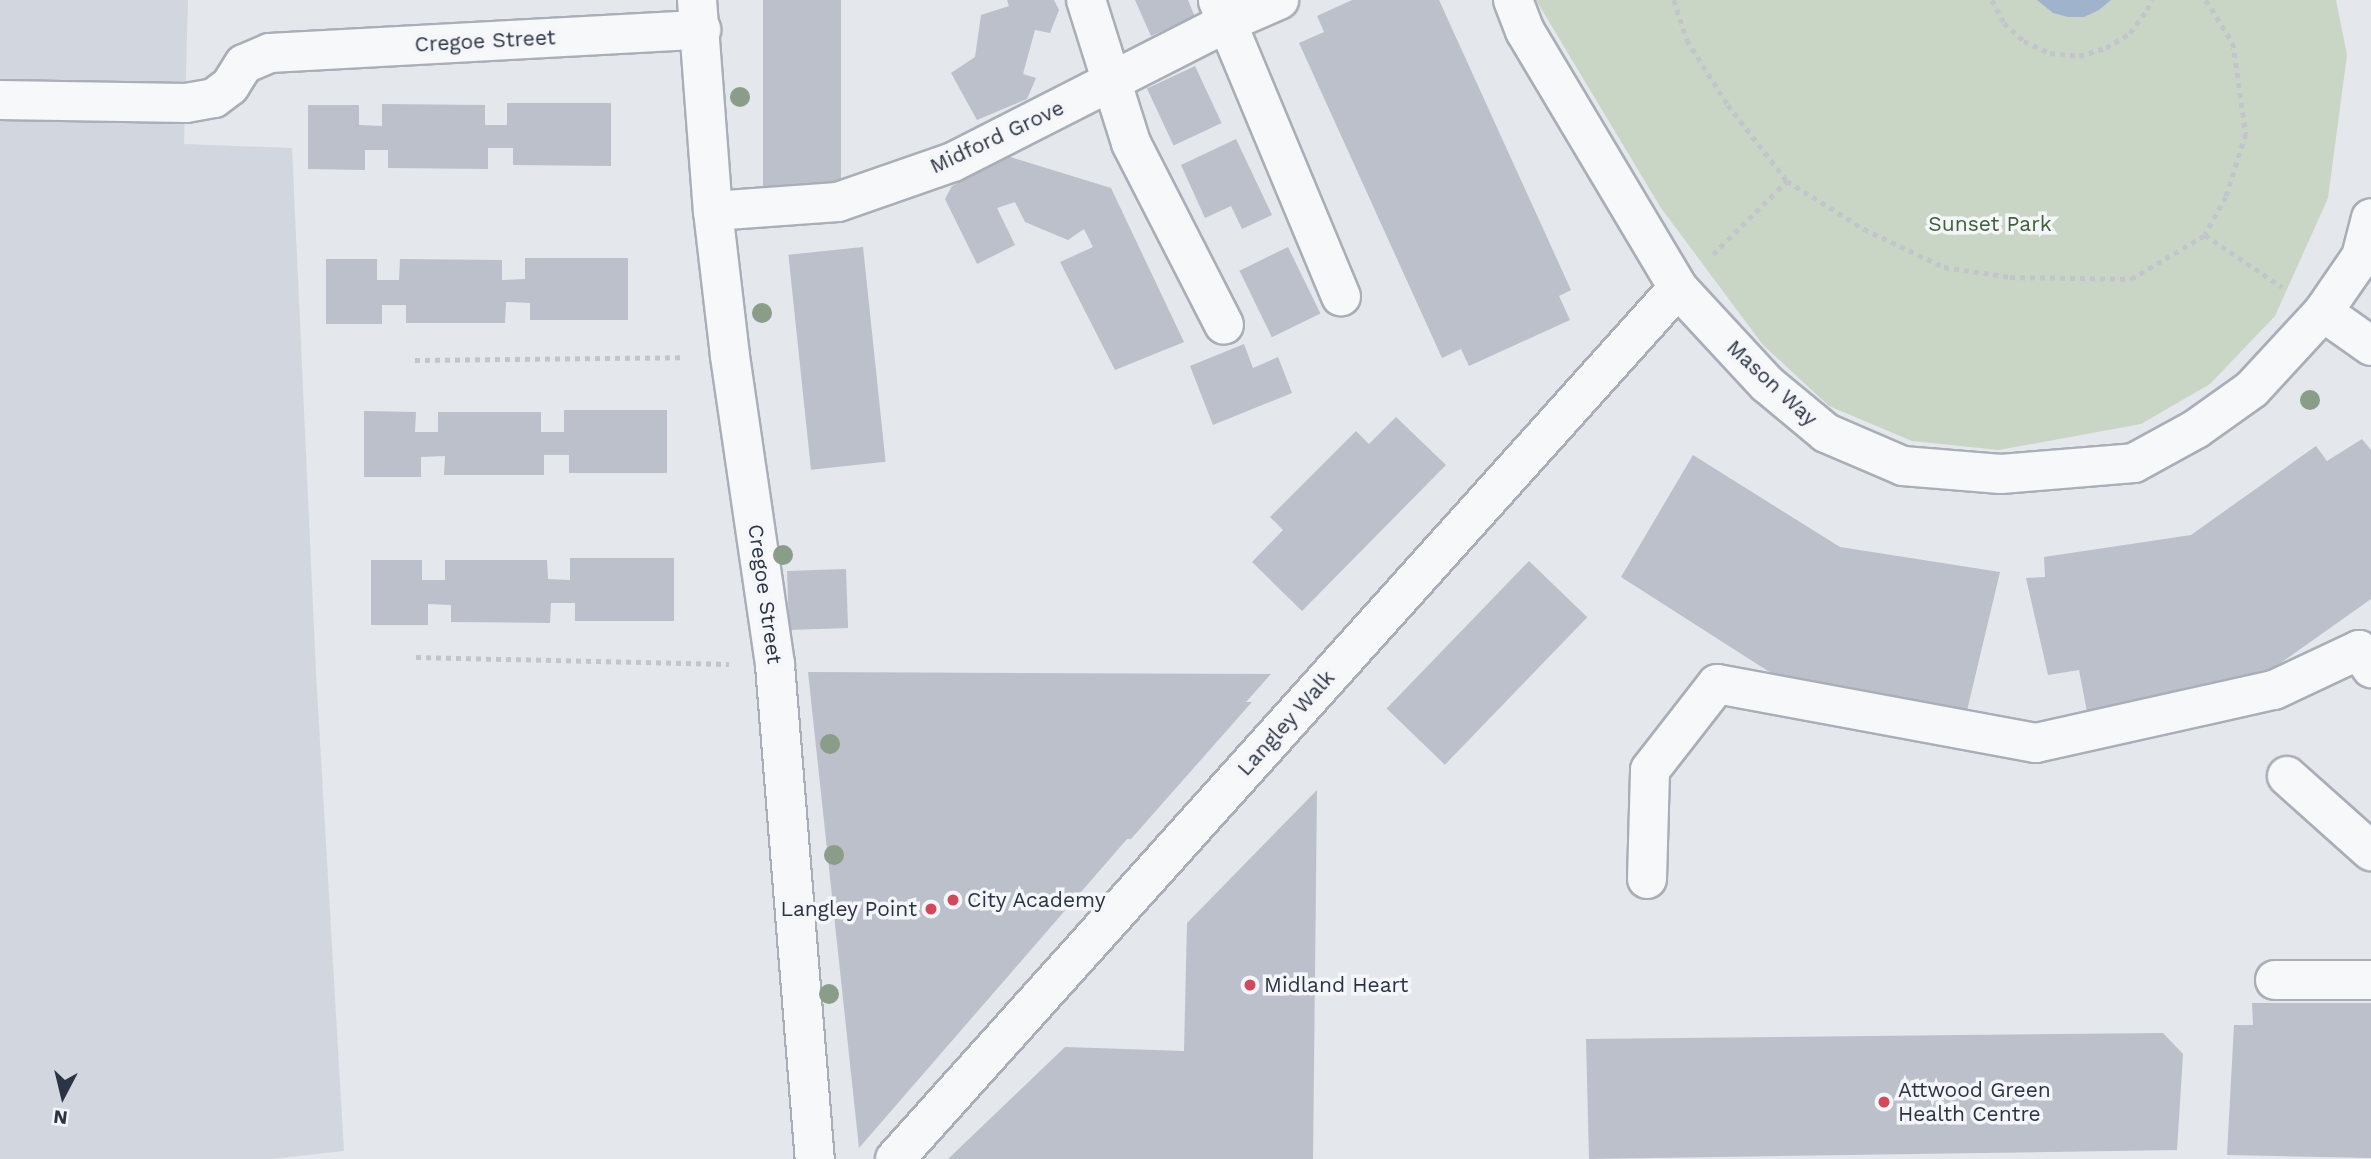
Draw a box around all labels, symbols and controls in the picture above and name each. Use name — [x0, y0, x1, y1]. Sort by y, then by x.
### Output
street label: Cregoe Street — [414, 25, 556, 57]
street label: Midford Grove — [926, 95, 1068, 179]
park label: Sunset Park — [1928, 211, 2052, 237]
street label: Mason Way — [1721, 335, 1823, 431]
street label: Cregoe Street — [743, 522, 787, 666]
street label: Langley Walk — [1232, 665, 1340, 781]
place label: City Academy — [967, 887, 1107, 913]
marker: City Academy — [945, 892, 961, 908]
place label: Langley Point — [780, 896, 917, 922]
marker: Langley Point — [923, 901, 939, 917]
place label: Midland Heart — [1264, 972, 1408, 998]
marker: Midland Heart — [1242, 977, 1258, 993]
north arrow — [28, 1061, 98, 1131]
place label: Attwood Green Health Centre — [1898, 1077, 2051, 1127]
marker: Attwood Green Health Centre — [1876, 1094, 1892, 1110]
text: N — [52, 1105, 69, 1130]

